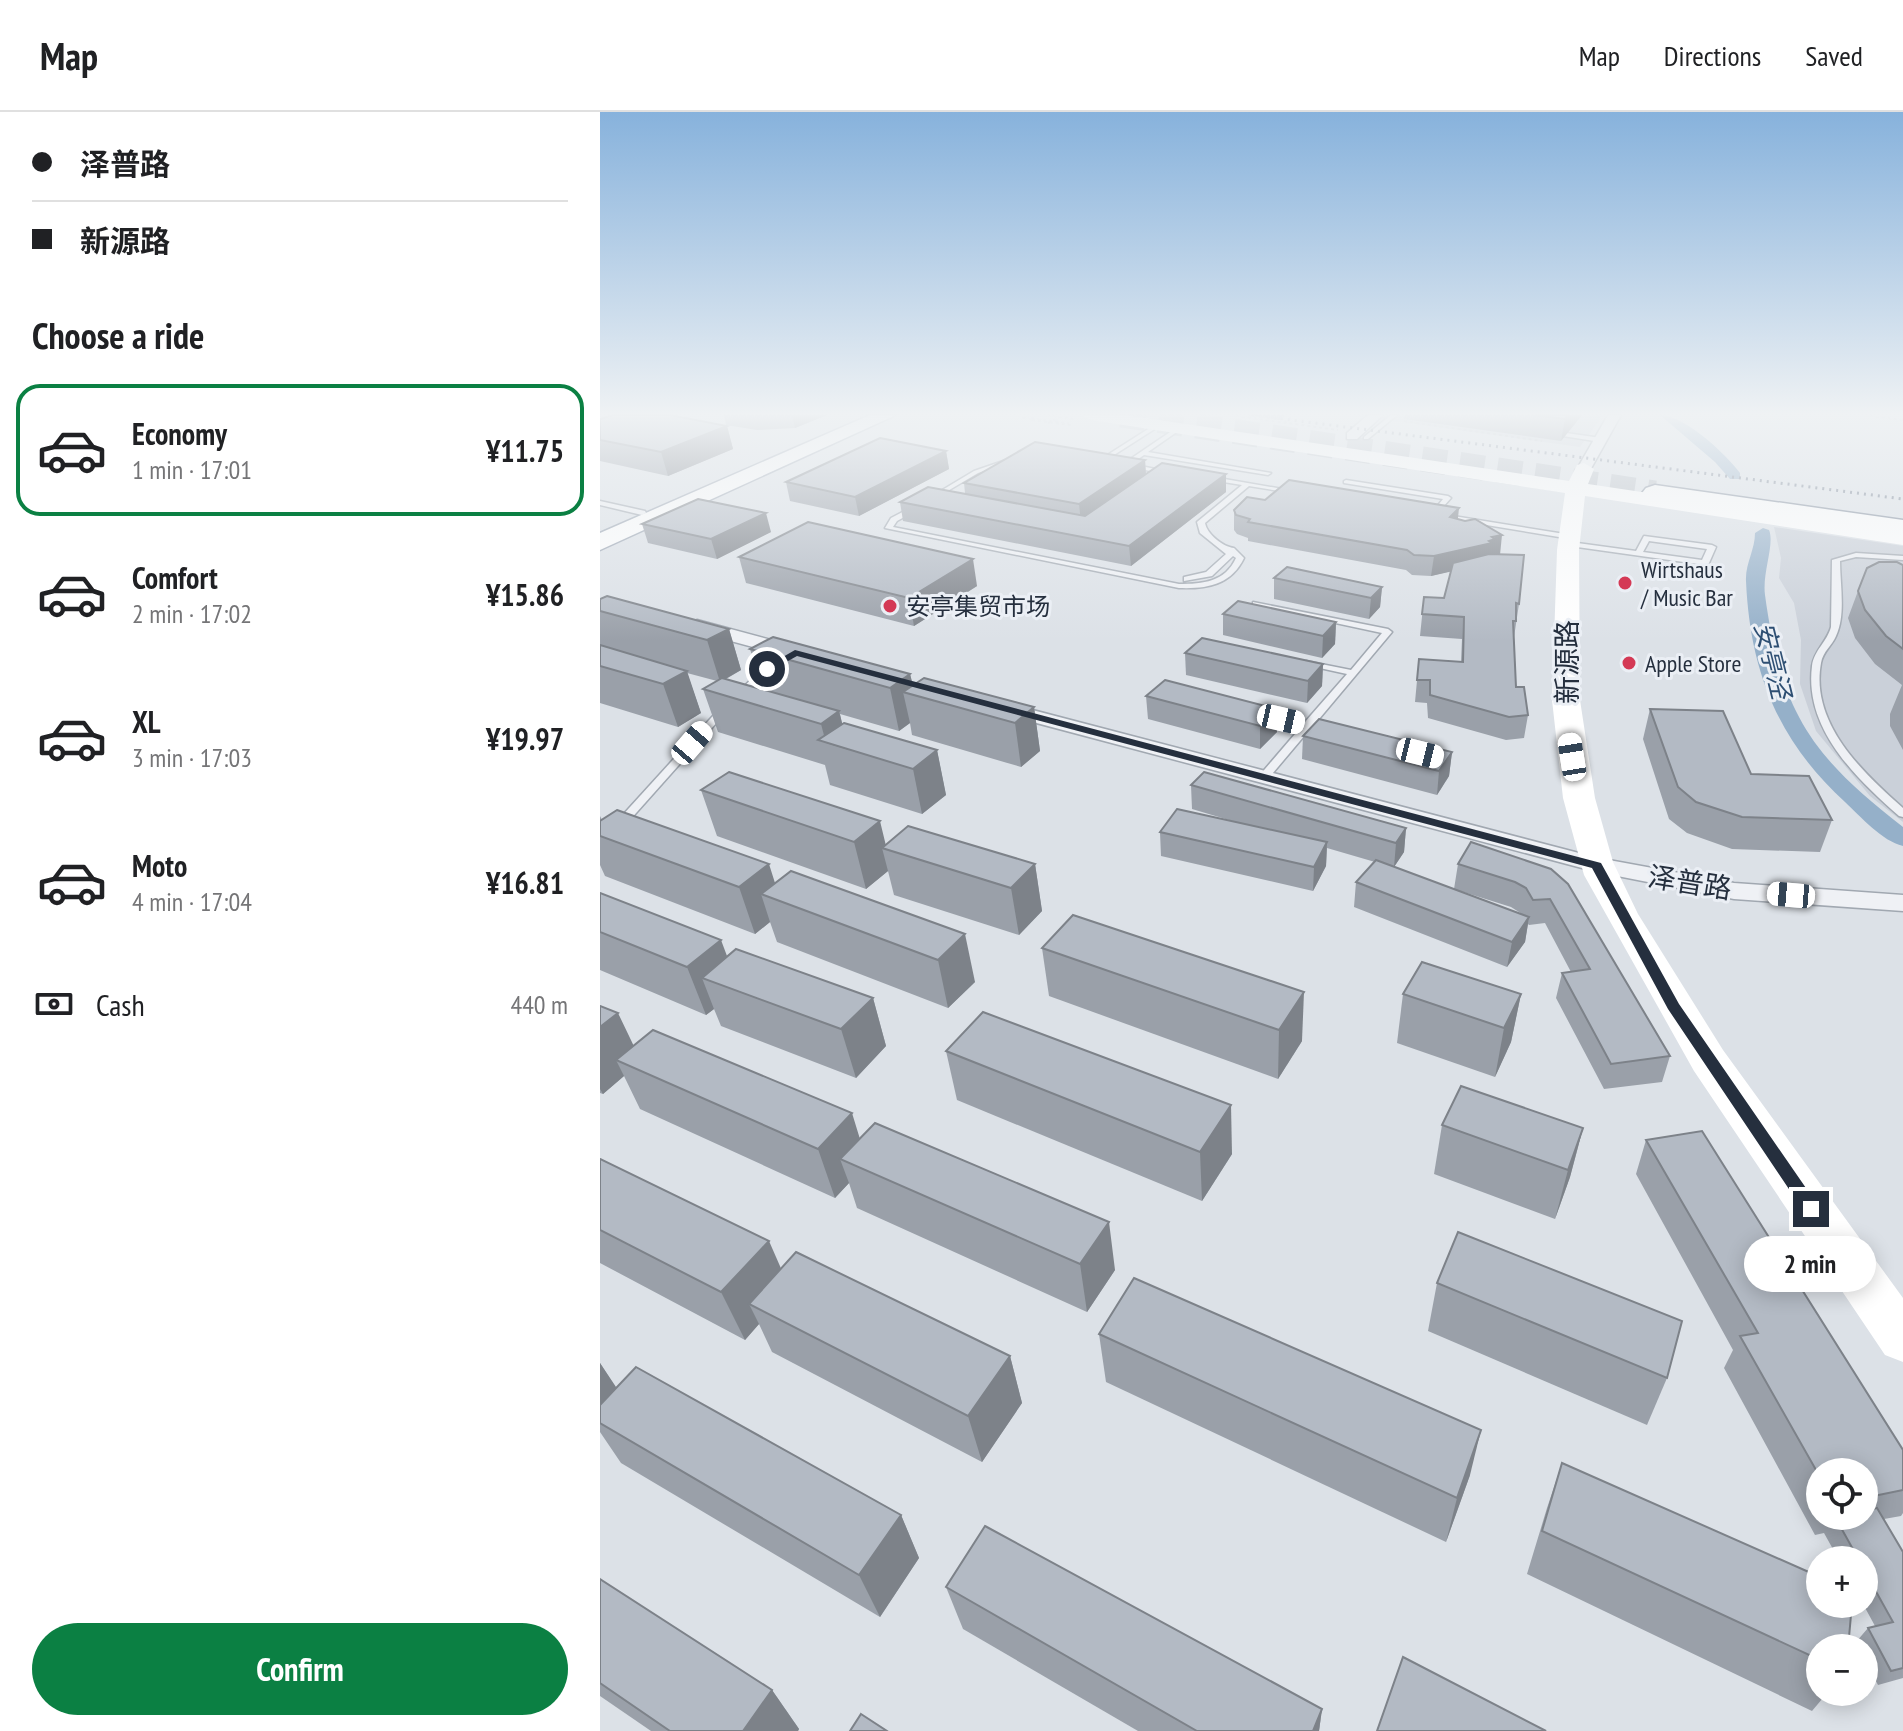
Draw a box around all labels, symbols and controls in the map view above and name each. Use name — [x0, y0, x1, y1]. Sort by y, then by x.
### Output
text: Map — [40, 31, 98, 80]
text: Map — [1579, 37, 1620, 74]
text: Directions — [1664, 37, 1761, 74]
text: Saved — [1805, 37, 1863, 74]
text: 泽普路 — [80, 144, 170, 183]
text: 新源路 — [80, 221, 170, 260]
text: Choose a ride — [32, 312, 204, 359]
icon: car — [36, 414, 108, 486]
text: Economy — [132, 414, 227, 453]
text: ¥11.75 — [486, 431, 564, 470]
text: 1 min · 17:01 — [132, 453, 252, 486]
place label: Wirtshaus / Music Bar — [1640, 554, 1733, 613]
icon: car — [36, 558, 108, 630]
text: Comfort — [132, 558, 218, 597]
marker: Wirtshaus / Music Bar — [1616, 574, 1634, 592]
text: ¥15.86 — [486, 575, 564, 614]
place label: 安亭集贸市场 — [906, 591, 1050, 622]
text: 2 min · 17:02 — [132, 597, 252, 630]
marker: 安亭集贸市场 — [881, 597, 899, 615]
water label: 安亭泾 — [1748, 618, 1799, 705]
street label: 新源路 — [1548, 620, 1585, 704]
place label: Apple Store — [1645, 648, 1741, 679]
route start — [749, 651, 785, 687]
marker: Apple Store — [1620, 654, 1638, 672]
icon: car — [36, 702, 108, 774]
text: XL — [132, 702, 161, 741]
car — [1255, 702, 1307, 736]
car — [667, 717, 717, 769]
text: ¥19.97 — [486, 719, 564, 758]
car — [1556, 731, 1588, 783]
car — [1394, 736, 1446, 770]
text: 3 min · 17:03 — [132, 741, 252, 774]
icon: car — [36, 846, 108, 918]
text: Moto — [132, 846, 187, 885]
street label: 泽普路 — [1646, 857, 1734, 907]
text: ¥16.81 — [486, 863, 564, 902]
car — [1766, 881, 1816, 909]
text: 4 min · 17:04 — [132, 885, 252, 918]
icon: cash — [32, 982, 76, 1026]
text: Cash — [96, 985, 145, 1024]
text: 440 m — [510, 988, 568, 1021]
route end — [1793, 1191, 1829, 1227]
callout: 2 min — [1745, 1237, 1877, 1293]
text: 2 min — [1784, 1247, 1836, 1280]
map controls — [1806, 1458, 1878, 1706]
button: locate — [1806, 1458, 1878, 1530]
button: + — [1806, 1546, 1878, 1618]
button: Confirm — [32, 1623, 568, 1715]
button: − — [1806, 1634, 1878, 1706]

